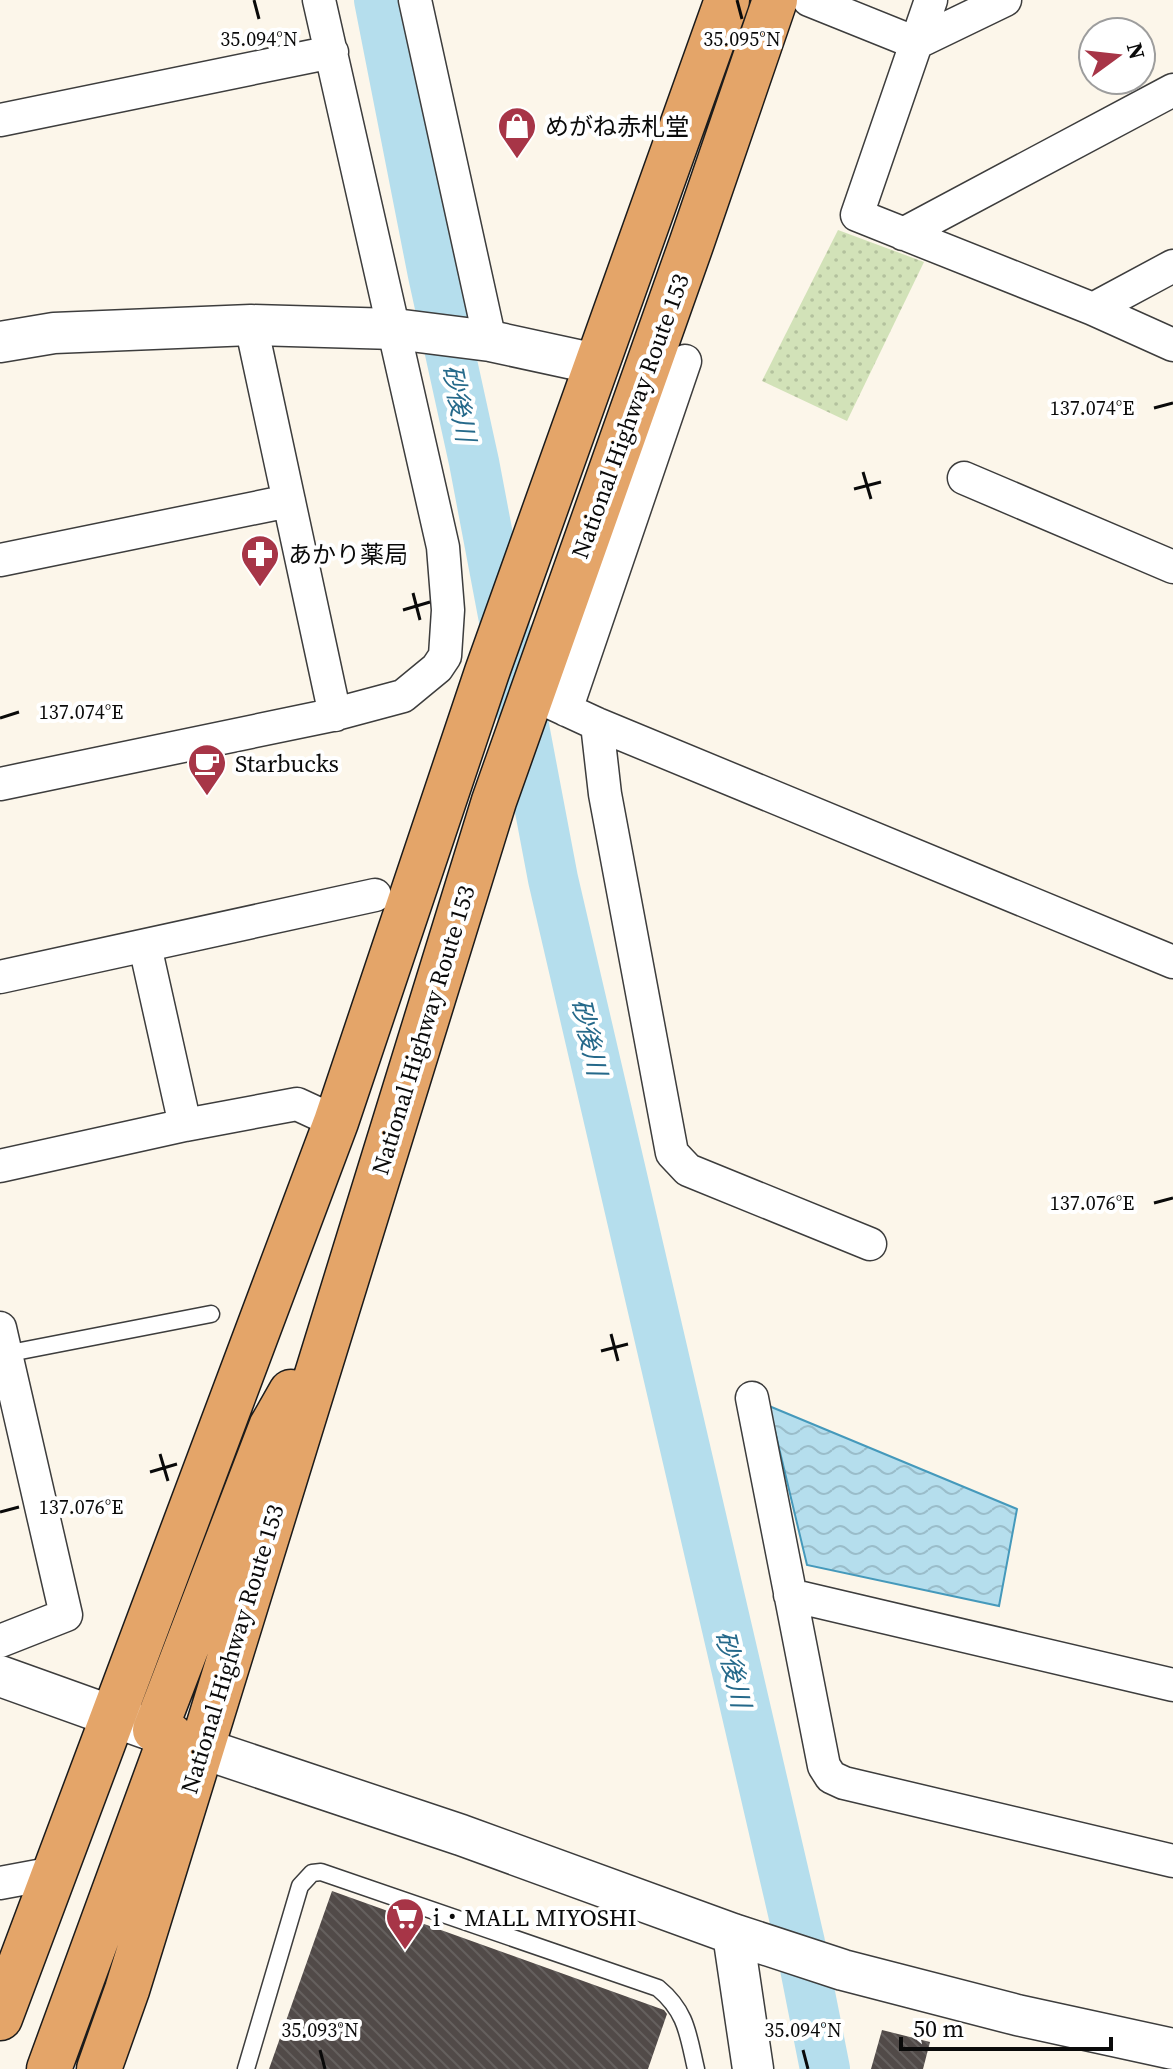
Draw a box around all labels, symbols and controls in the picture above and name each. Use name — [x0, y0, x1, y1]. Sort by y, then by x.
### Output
north arrow — [1077, 16, 1157, 96]
text: 35.094°N — [220, 25, 298, 53]
text: 35.095°N — [703, 25, 781, 53]
text: N — [1120, 39, 1153, 62]
shop icon: めがね赤札堂 — [496, 105, 538, 160]
place label: めがね赤札堂 — [545, 110, 689, 143]
street label: National Highway Route 153 — [563, 269, 697, 563]
water label: 砂後川 — [434, 361, 485, 448]
text: 137.074°E — [1050, 394, 1134, 422]
pharmacy icon: あかり薬局 — [239, 533, 281, 588]
place label: あかり薬局 — [288, 538, 408, 571]
text: 137.074°E — [39, 698, 123, 726]
cafe icon: Starbucks — [186, 742, 228, 797]
place label: Starbucks — [235, 747, 339, 780]
street label: National Highway Route 153 — [363, 881, 483, 1179]
water label: 砂後川 — [563, 995, 616, 1082]
text: 137.076°E — [1050, 1189, 1134, 1217]
text: 137.076°E — [39, 1493, 123, 1521]
street label: National Highway Route 153 — [172, 1500, 292, 1798]
water label: 砂後川 — [707, 1627, 760, 1714]
supermarket icon: i・MALL MIYOSHI — [384, 1896, 426, 1951]
place label: i・MALL MIYOSHI — [433, 1901, 637, 1934]
scale bar — [901, 2001, 1111, 2051]
text: 50 m — [913, 2012, 964, 2045]
text: 35.093°N — [281, 2016, 359, 2044]
text: 35.094°N — [764, 2016, 842, 2044]

